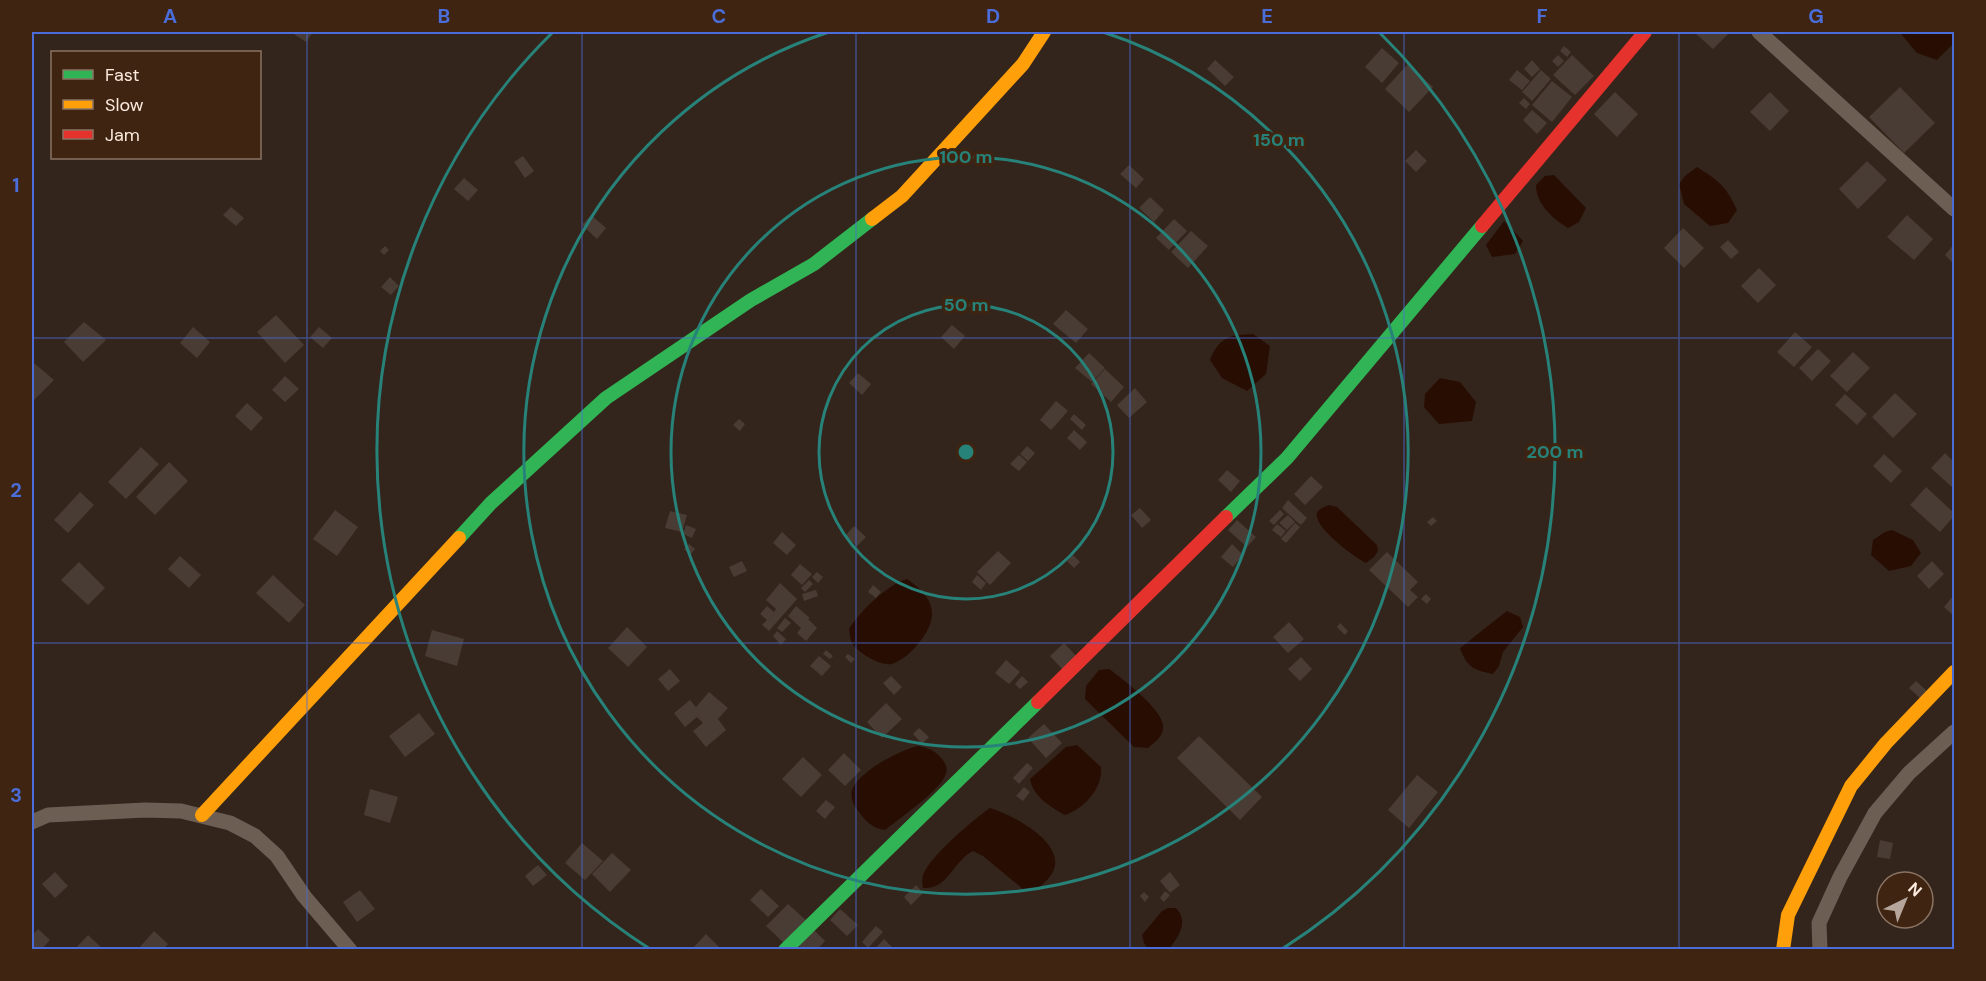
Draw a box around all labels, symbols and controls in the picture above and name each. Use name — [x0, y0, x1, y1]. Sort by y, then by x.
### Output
text: A — [163, 3, 177, 29]
text: B — [438, 3, 450, 29]
text: C — [712, 3, 726, 29]
text: D — [986, 3, 1000, 29]
text: E — [1261, 3, 1273, 29]
text: F — [1536, 3, 1548, 29]
text: G — [1808, 3, 1824, 29]
legend — [51, 51, 261, 159]
text: Fast — [105, 63, 140, 87]
text: Slow — [105, 93, 144, 117]
text: Jam — [105, 123, 140, 147]
text: 150 m — [1253, 128, 1305, 152]
text: 100 m — [939, 145, 993, 169]
text: 1 — [12, 172, 20, 198]
text: 50 m — [943, 293, 989, 317]
text: 200 m — [1527, 440, 1583, 464]
centre of rings — [956, 442, 976, 462]
text: 2 — [10, 477, 22, 503]
text: 3 — [10, 782, 22, 808]
north arrow — [1875, 870, 1935, 930]
text: N — [1903, 878, 1926, 901]

